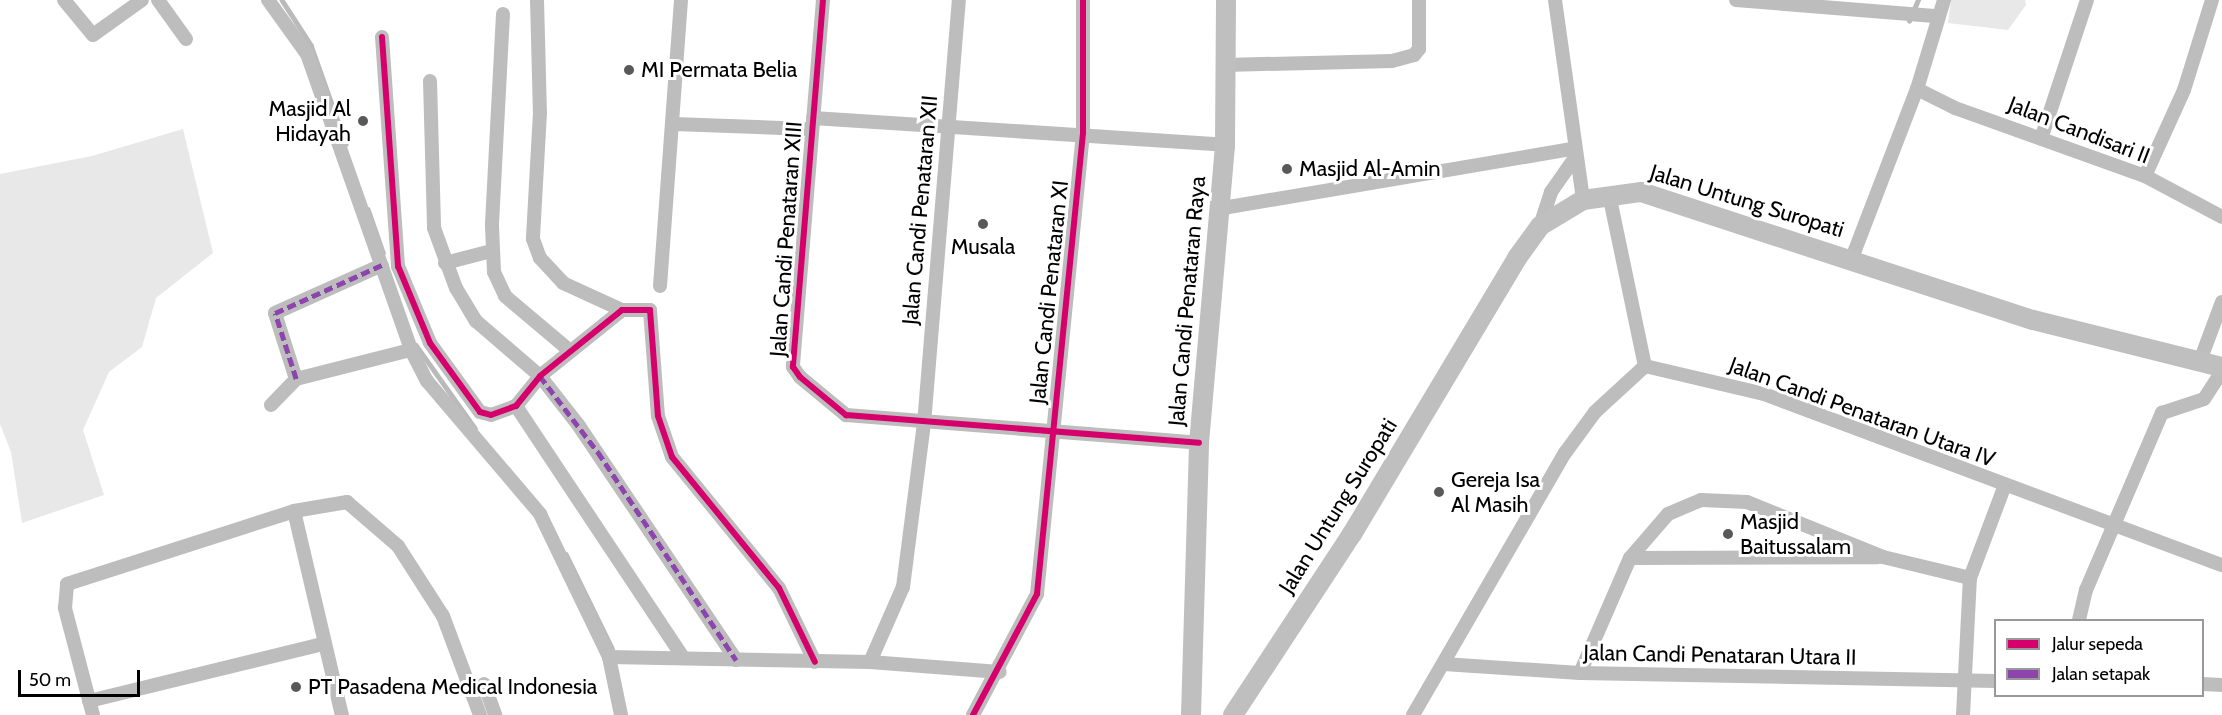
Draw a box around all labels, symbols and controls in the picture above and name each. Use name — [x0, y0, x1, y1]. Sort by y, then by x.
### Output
place label: MI Permata Belia — [641, 57, 797, 83]
marker: MI Permata Belia — [622, 63, 636, 77]
street label: Jalan Candisari II — [2004, 91, 2154, 169]
street label: Jalan Candi Penataran XII — [897, 94, 943, 326]
place label: Masjid Al Hidayah — [269, 95, 351, 146]
marker: Masjid Al Hidayah — [356, 114, 370, 128]
street label: Jalan Candi Penataran XIII — [765, 120, 807, 358]
place label: Masjid Al-Amin — [1299, 156, 1441, 182]
street label: Jalan Untung Suropati — [1647, 159, 1847, 243]
marker: Masjid Al-Amin — [1280, 162, 1294, 176]
street label: Jalan Candi Penataran Raya — [1163, 175, 1211, 427]
street label: Jalan Candi Penataran XI — [1024, 179, 1074, 405]
marker: Musala — [976, 217, 990, 231]
place label: Musala — [951, 234, 1015, 260]
street label: Jalan Candi Penataran Utara IV — [1725, 352, 1999, 472]
street label: Jalan Untung Suropati — [1273, 414, 1403, 598]
place label: Gereja Isa Al Masih — [1451, 466, 1540, 518]
marker: Gereja Isa Al Masih — [1432, 485, 1446, 499]
place label: Masjid Baitussalam — [1740, 508, 1851, 560]
marker: Masjid Baitussalam — [1721, 527, 1735, 541]
legend — [1994, 619, 2204, 697]
text: Jalur sepeda — [2052, 633, 2143, 655]
street label: Jalan Candi Penataran Utara II — [1583, 639, 1857, 671]
scale bar — [21, 658, 142, 696]
text: Jalan setapak — [2052, 663, 2150, 685]
text: 50 m — [29, 669, 71, 691]
place label: PT Pasadena Medical Indonesia — [308, 674, 597, 700]
marker: PT Pasadena Medical Indonesia — [289, 680, 303, 694]

